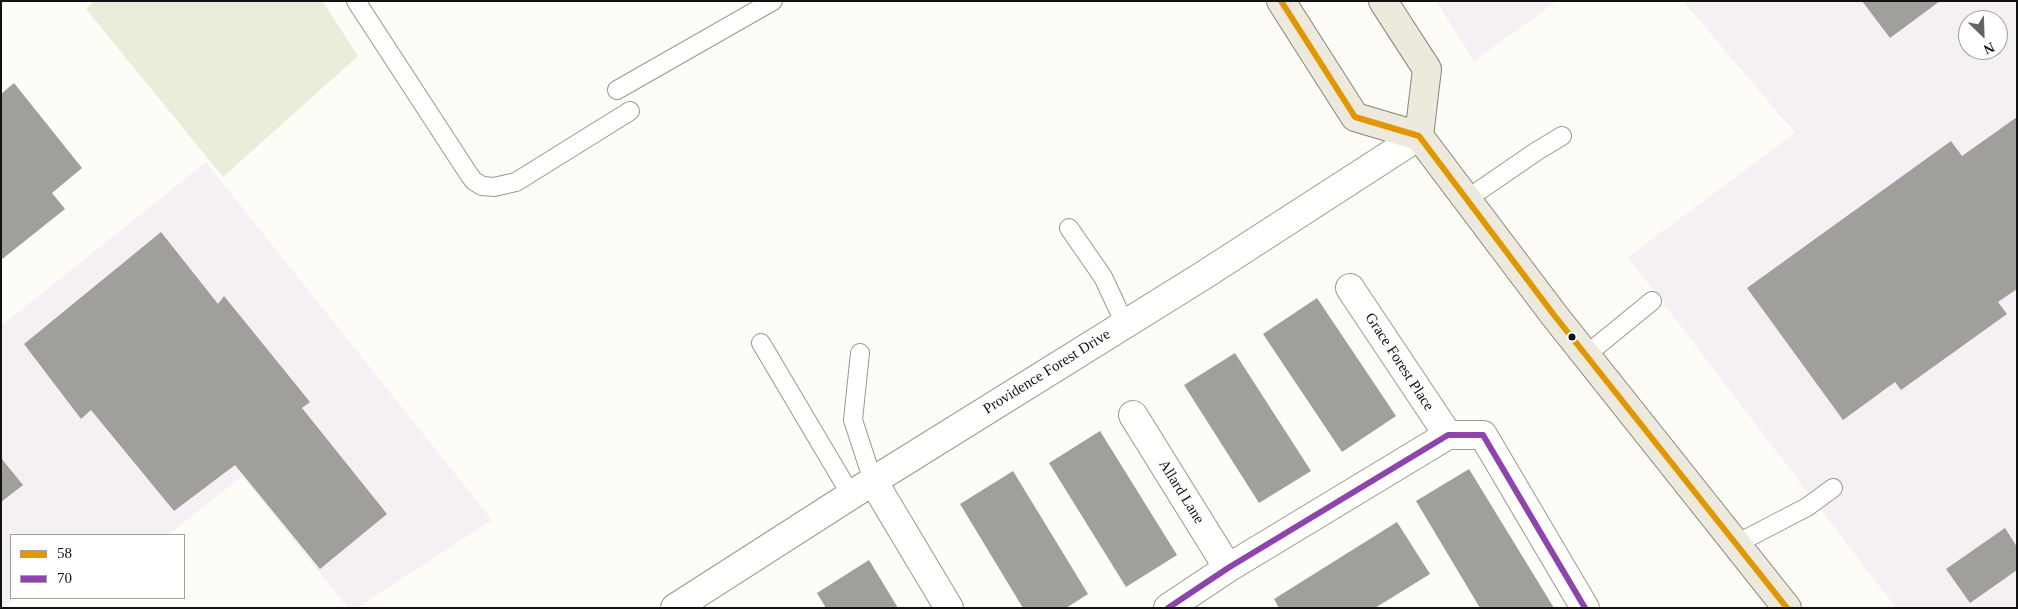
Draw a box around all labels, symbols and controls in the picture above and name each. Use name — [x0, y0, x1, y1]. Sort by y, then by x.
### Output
north arrow — [1958, 10, 2008, 60]
text: N — [1981, 39, 1997, 57]
street label: Grace Forest Place — [1361, 310, 1437, 414]
street label: Providence Forest Drive — [980, 326, 1114, 418]
unlabelled marker — [1567, 332, 1577, 342]
street label: Allard Lane — [1154, 457, 1208, 527]
legend — [10, 534, 185, 599]
text: 58 — [57, 545, 72, 561]
text: 70 — [57, 570, 72, 586]

